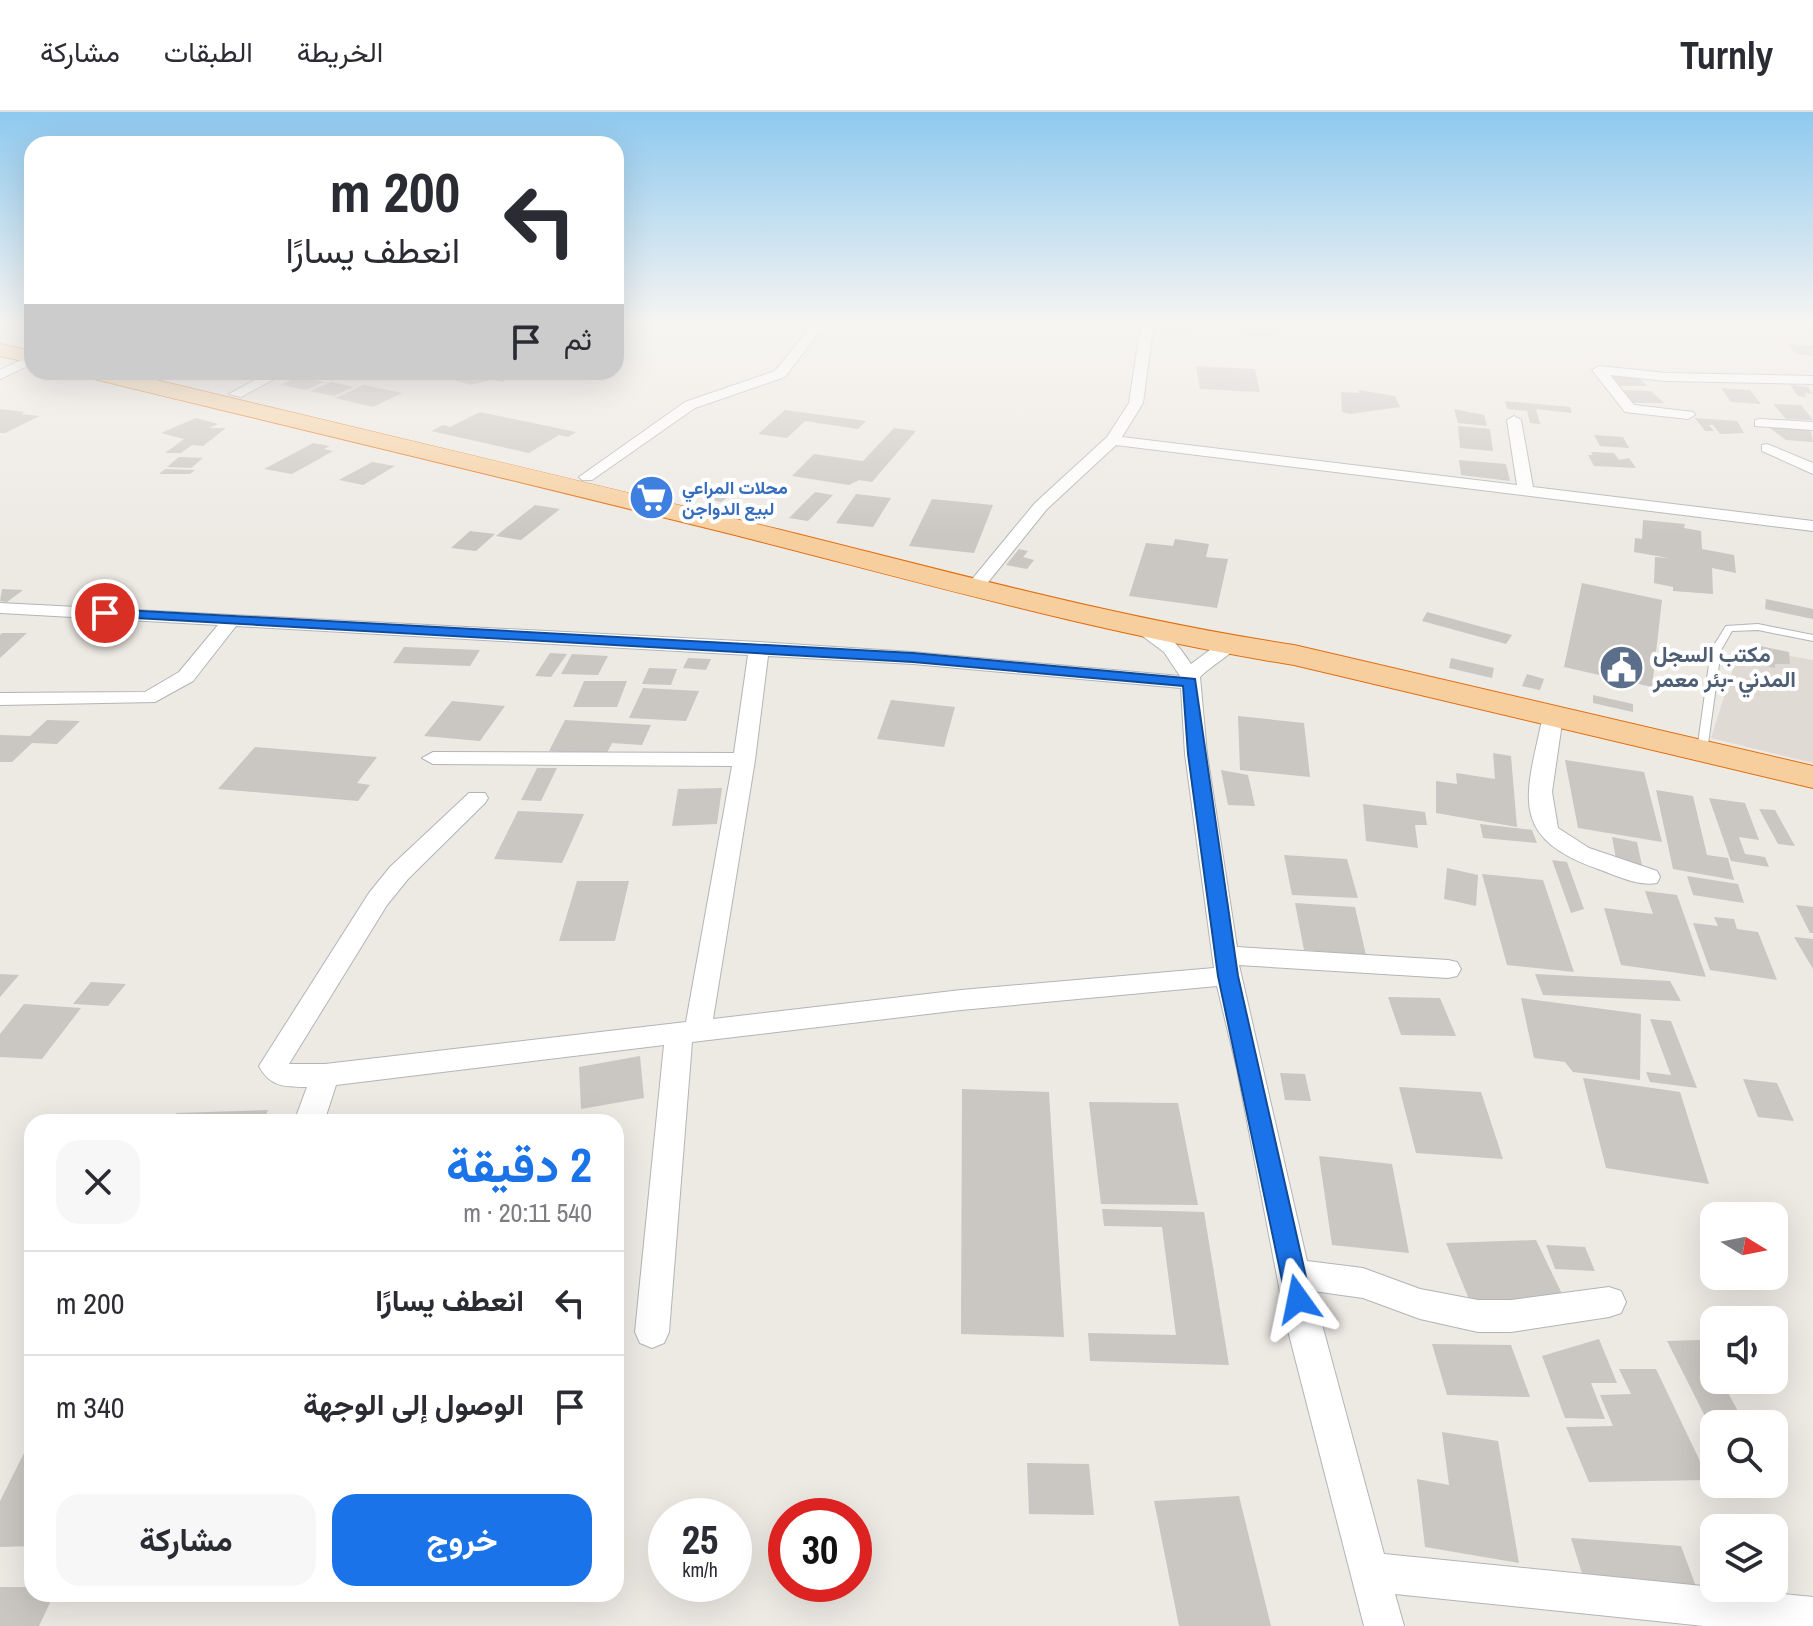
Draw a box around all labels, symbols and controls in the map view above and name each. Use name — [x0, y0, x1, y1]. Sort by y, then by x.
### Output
text: Turnly — [1680, 30, 1773, 81]
text: مشاركة — [40, 33, 120, 71]
text: الطبقات — [164, 33, 253, 71]
text: الخريطة — [297, 33, 383, 71]
text: 200 m — [330, 154, 460, 229]
icon: left — [488, 168, 592, 272]
text: انعطف يسارًا — [286, 226, 460, 274]
text: ثم — [564, 319, 592, 359]
icon: arrive — [504, 320, 548, 364]
supermarket icon: محلات المراعي لبيع الدواجن — [627, 474, 675, 522]
place label: محلات المراعي لبيع الدواجن — [682, 475, 788, 521]
pin — [71, 579, 139, 647]
icon: arrive — [83, 591, 127, 635]
place label: مكتب السجل المدني -بئر معمر — [1652, 639, 1796, 698]
public building icon: مكتب السجل المدني -بئر معمر — [1598, 643, 1646, 691]
text: 2 دقيقة — [446, 1132, 592, 1197]
button: close — [56, 1140, 140, 1224]
text: 540 m · 20:11 — [463, 1195, 592, 1230]
north arrow — [1700, 1202, 1788, 1290]
map controls — [1700, 1202, 1788, 1602]
position arrow — [1256, 1257, 1340, 1341]
text: انعطف يسارًا — [375, 1280, 524, 1320]
icon: left — [548, 1281, 592, 1325]
text: 200 m — [56, 1283, 124, 1323]
button: sound — [1700, 1306, 1788, 1394]
text: الوصول إلى الوجهة — [303, 1384, 524, 1424]
icon: arrive — [548, 1385, 592, 1429]
text: 340 m — [56, 1387, 124, 1427]
button: search — [1700, 1410, 1788, 1498]
button: مشاركة — [56, 1494, 316, 1586]
button: خروج — [332, 1494, 592, 1586]
speed limit sign: 30 — [768, 1498, 872, 1602]
text: 25 — [682, 1513, 718, 1566]
button: layers — [1700, 1514, 1788, 1602]
text: km/h — [682, 1556, 718, 1583]

